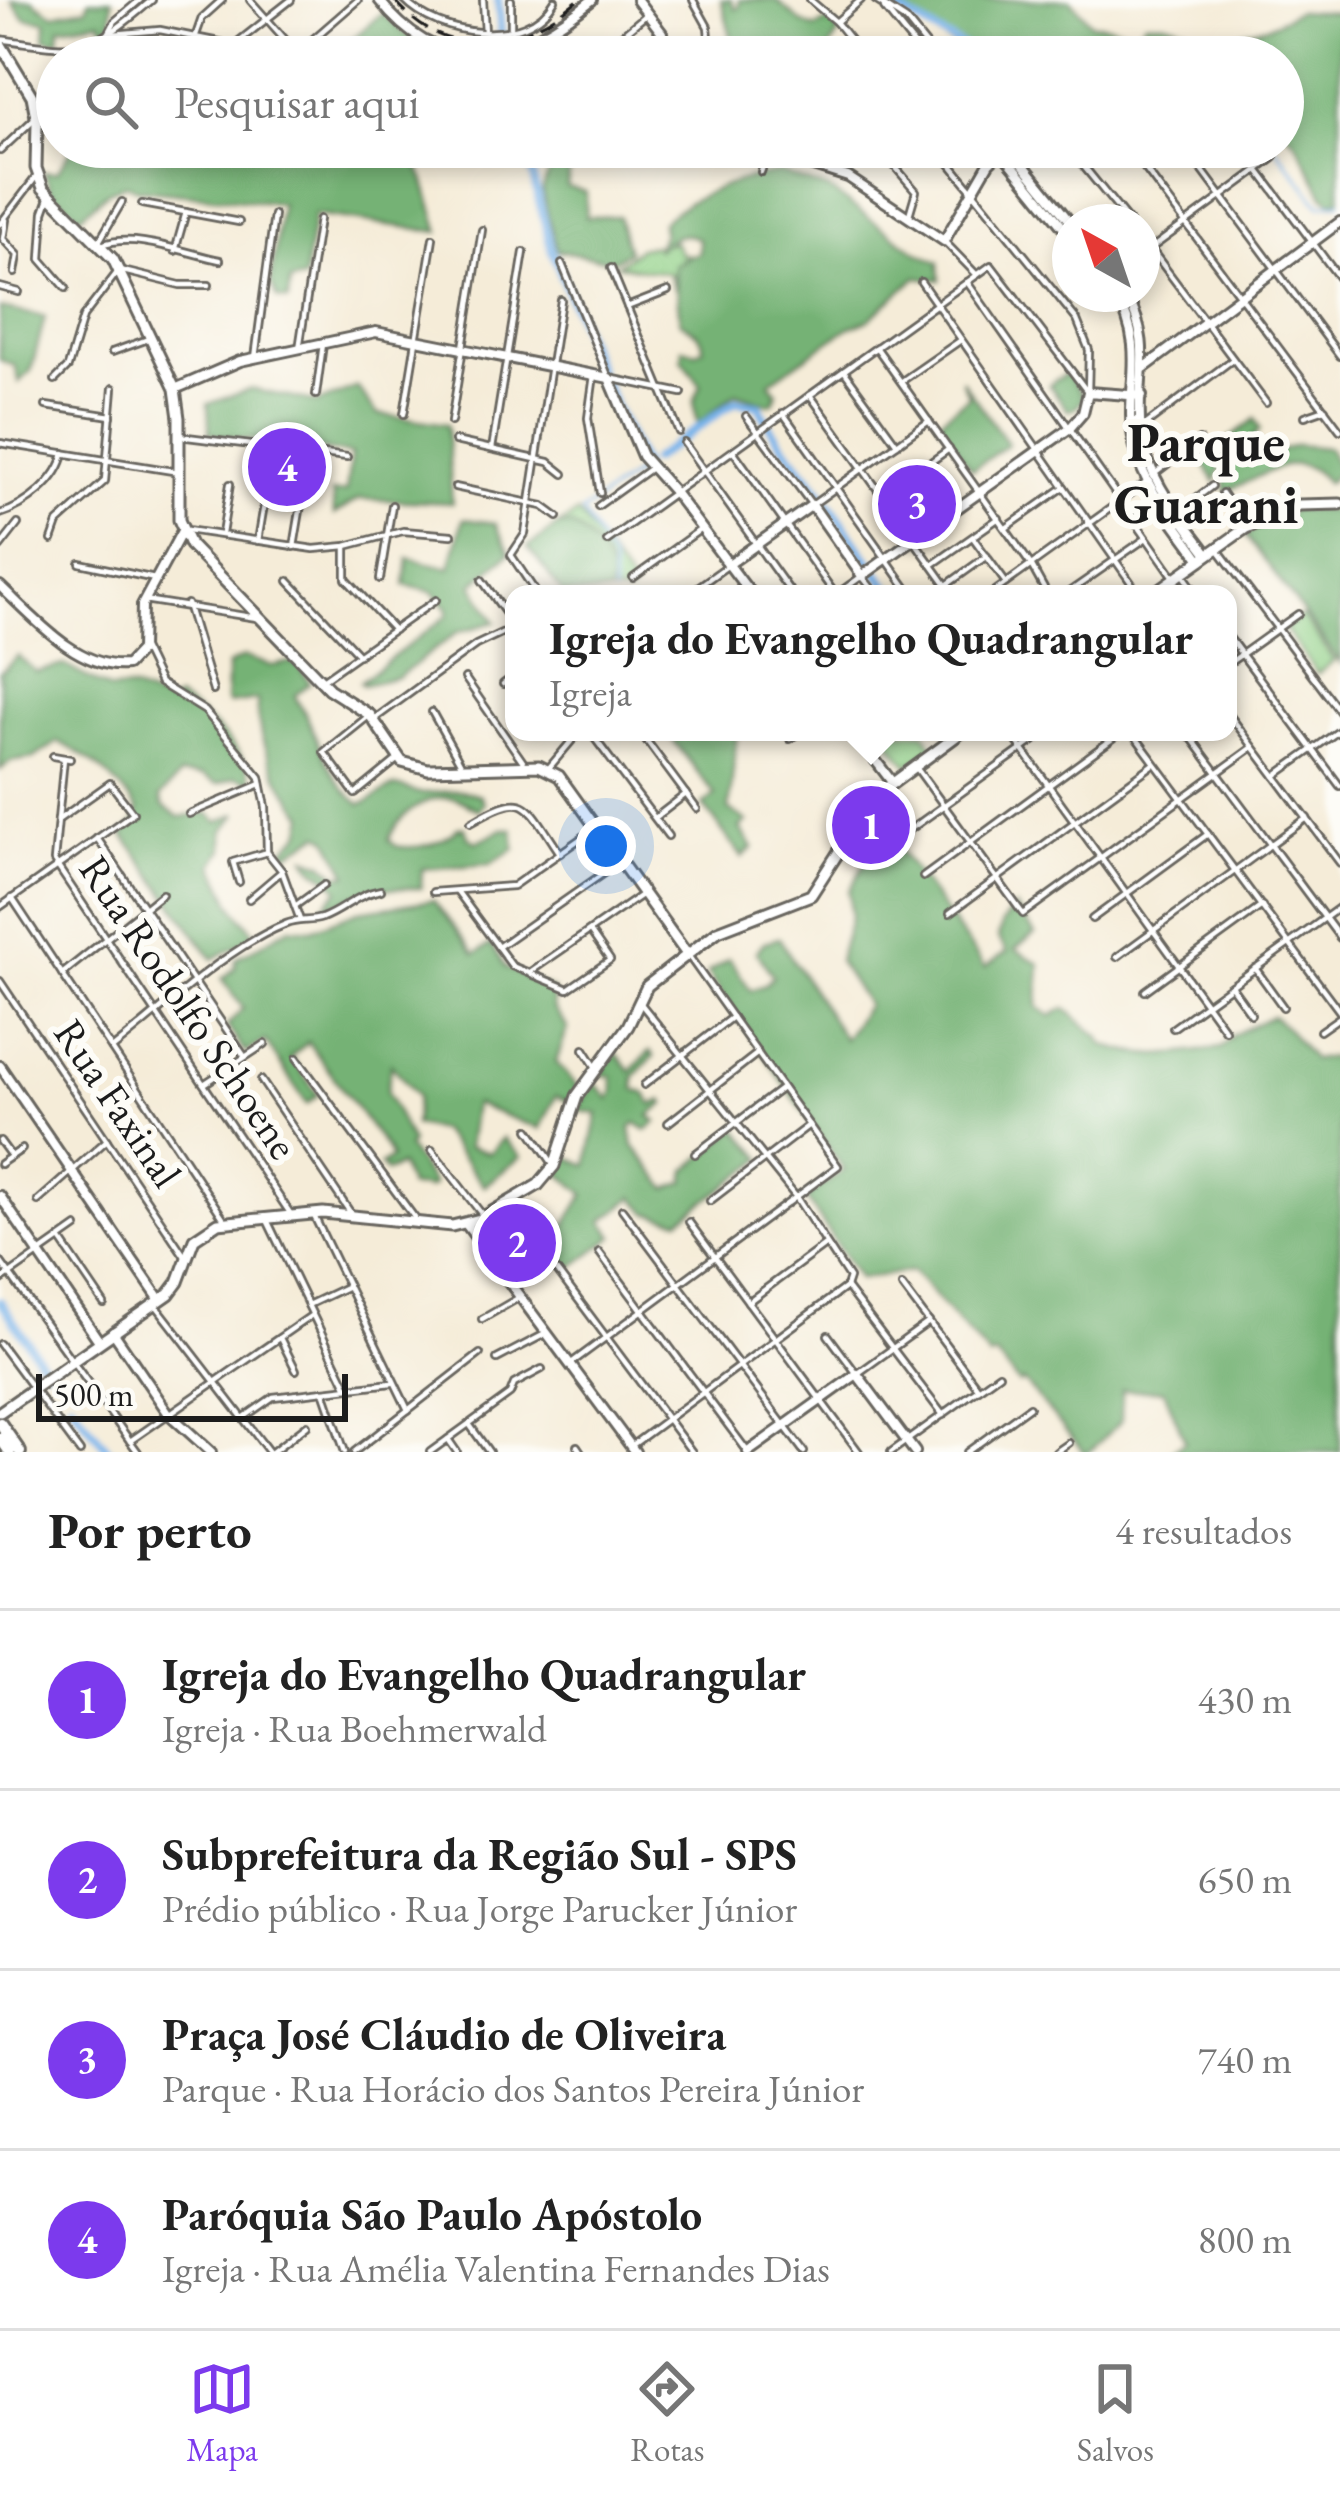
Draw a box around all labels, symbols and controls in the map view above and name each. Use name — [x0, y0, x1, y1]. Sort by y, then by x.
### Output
search box — [36, 36, 1304, 168]
icon: search — [78, 69, 144, 135]
text: Pesquisar aqui — [174, 73, 420, 131]
north arrow — [1052, 204, 1160, 312]
district label: Parque Guarani — [1114, 407, 1298, 539]
pin: 4 — [248, 422, 326, 512]
pin: 3 — [878, 459, 956, 549]
popup — [505, 585, 1237, 741]
text: Igreja do Evangelho Quadrangular — [549, 609, 1193, 667]
text: Igreja — [549, 667, 632, 718]
pin: 1 — [832, 780, 910, 870]
your location — [576, 816, 636, 876]
street label: Rua Rodolfo Schoene — [67, 844, 311, 1170]
street label: Rua Faxinal — [42, 1008, 194, 1198]
pin: 2 — [478, 1198, 556, 1288]
scale bar — [36, 1368, 348, 1421]
text: 500 m — [54, 1373, 134, 1416]
text: Por perto — [48, 1497, 252, 1563]
text: 4 resultados — [1115, 1505, 1292, 1556]
text: Igreja do Evangelho Quadrangular — [162, 1645, 806, 1703]
text: 1 — [77, 1674, 97, 1725]
text: 430 m — [1198, 1674, 1292, 1725]
text: Igreja · Rua Boehmerwald — [162, 1703, 547, 1754]
text: Subprefeitura da Região Sul - SPS — [162, 1825, 797, 1883]
text: 2 — [77, 1854, 97, 1905]
text: 650 m — [1198, 1854, 1292, 1905]
text: Prédio público · Rua Jorge Parucker Júnior — [162, 1883, 797, 1934]
text: Praça José Cláudio de Oliveira — [162, 2005, 726, 2063]
text: 3 — [77, 2034, 97, 2085]
text: 740 m — [1198, 2034, 1292, 2085]
text: Parque · Rua Horácio dos Santos Pereira Júnior — [162, 2063, 864, 2114]
text: Paróquia São Paulo Apóstolo — [162, 2185, 702, 2243]
text: 4 — [77, 2214, 97, 2265]
text: 800 m — [1198, 2214, 1292, 2265]
text: Igreja · Rua Amélia Valentina Fernandes Dias — [162, 2243, 830, 2294]
tab: Mapa — [186, 2356, 258, 2471]
tab: Rotas — [630, 2356, 704, 2471]
tab: Salvos — [1077, 2356, 1154, 2471]

